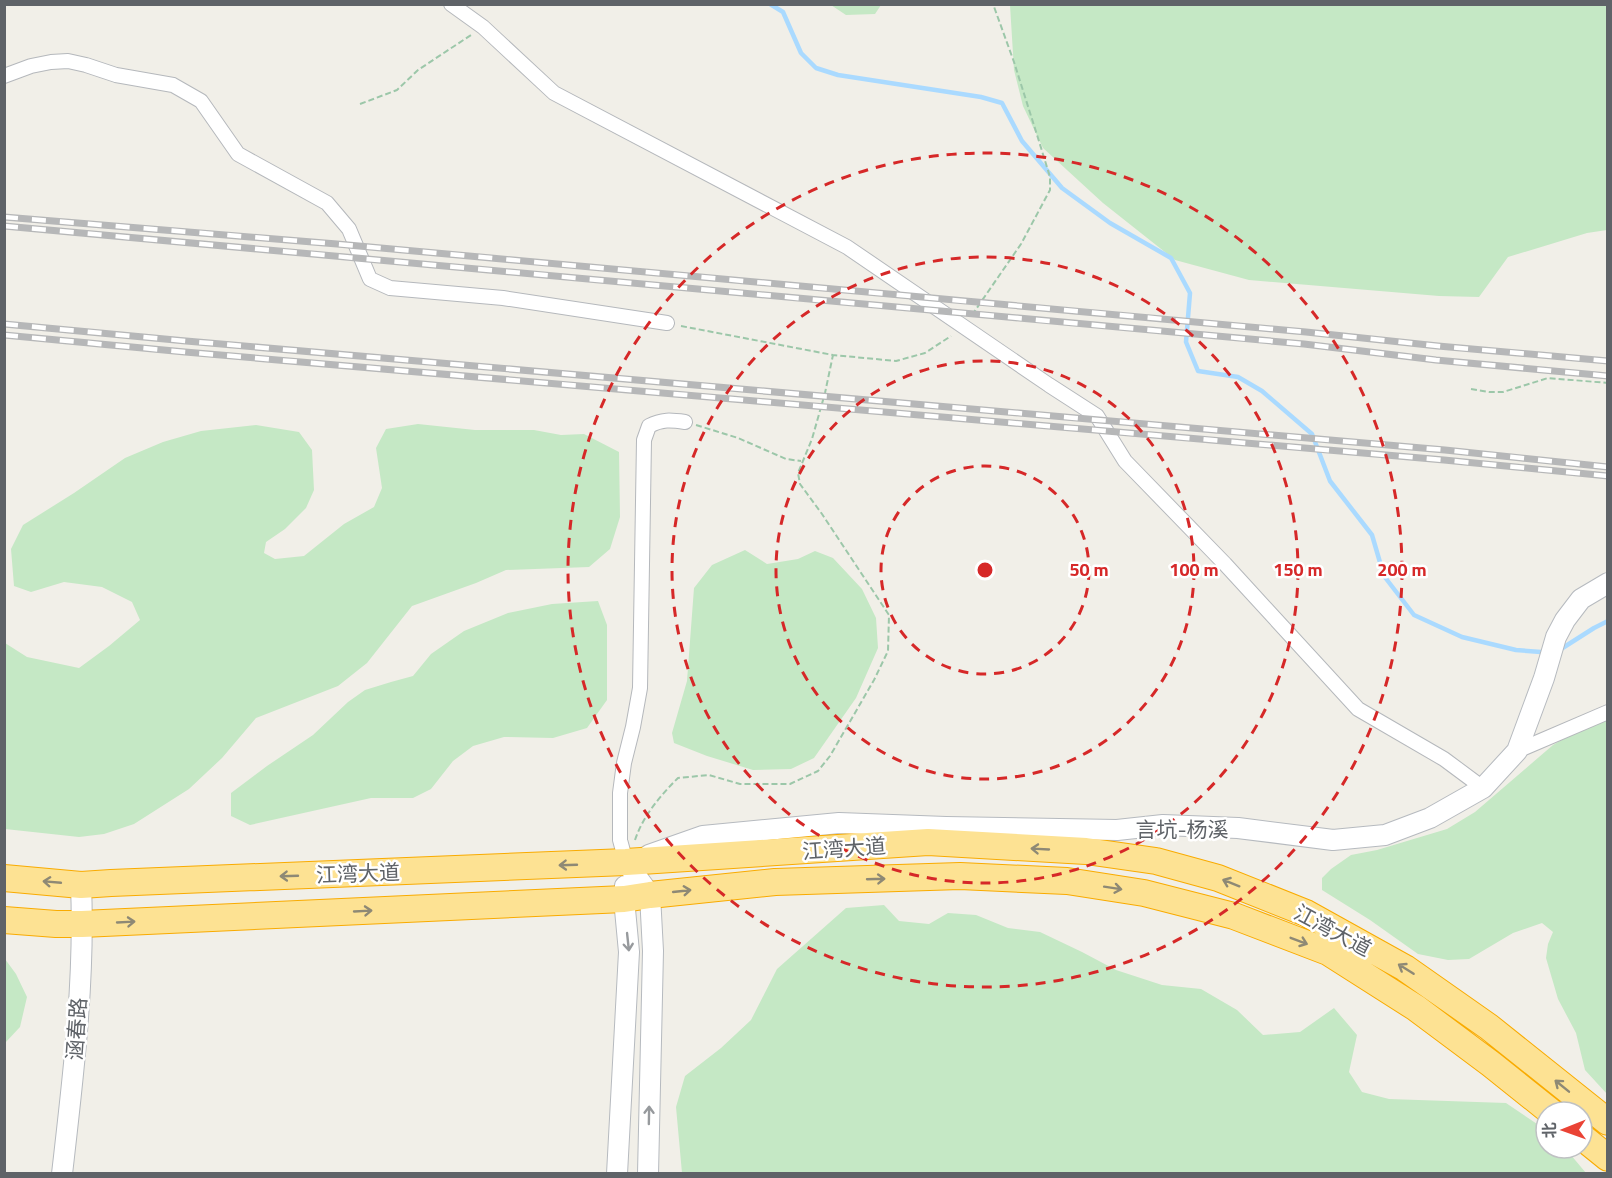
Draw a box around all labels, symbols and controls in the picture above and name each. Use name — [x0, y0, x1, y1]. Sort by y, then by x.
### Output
text: 50 m — [1069, 556, 1109, 583]
text: 100 m — [1169, 556, 1219, 583]
text: 150 m — [1273, 556, 1323, 583]
text: 200 m — [1377, 556, 1427, 583]
centre of rings — [975, 560, 995, 580]
street label: 言坑-杨溪 — [1135, 813, 1229, 845]
street label: 江湾大道 — [801, 829, 887, 867]
one-way arrow — [1031, 843, 1051, 854]
street label: 江湾大道 — [315, 856, 401, 890]
one-way arrow — [558, 859, 578, 870]
one-way arrow — [280, 871, 300, 882]
one-way arrow — [866, 873, 886, 884]
one-way arrow — [43, 876, 63, 887]
one-way arrow — [1222, 877, 1241, 888]
one-way arrow — [1102, 883, 1122, 894]
one-way arrow — [671, 885, 691, 896]
street label: 江湾大道 — [1288, 896, 1378, 964]
one-way arrow — [352, 906, 372, 917]
one-way arrow — [115, 916, 135, 927]
one-way arrow — [623, 931, 634, 951]
one-way arrow — [1290, 936, 1308, 947]
one-way arrow — [1397, 963, 1414, 976]
street label: 涵春路 — [58, 996, 94, 1062]
one-way arrow — [1554, 1079, 1570, 1092]
north arrow — [1534, 1100, 1594, 1160]
one-way arrow — [643, 1106, 655, 1126]
text: 北 — [1537, 1122, 1561, 1138]

